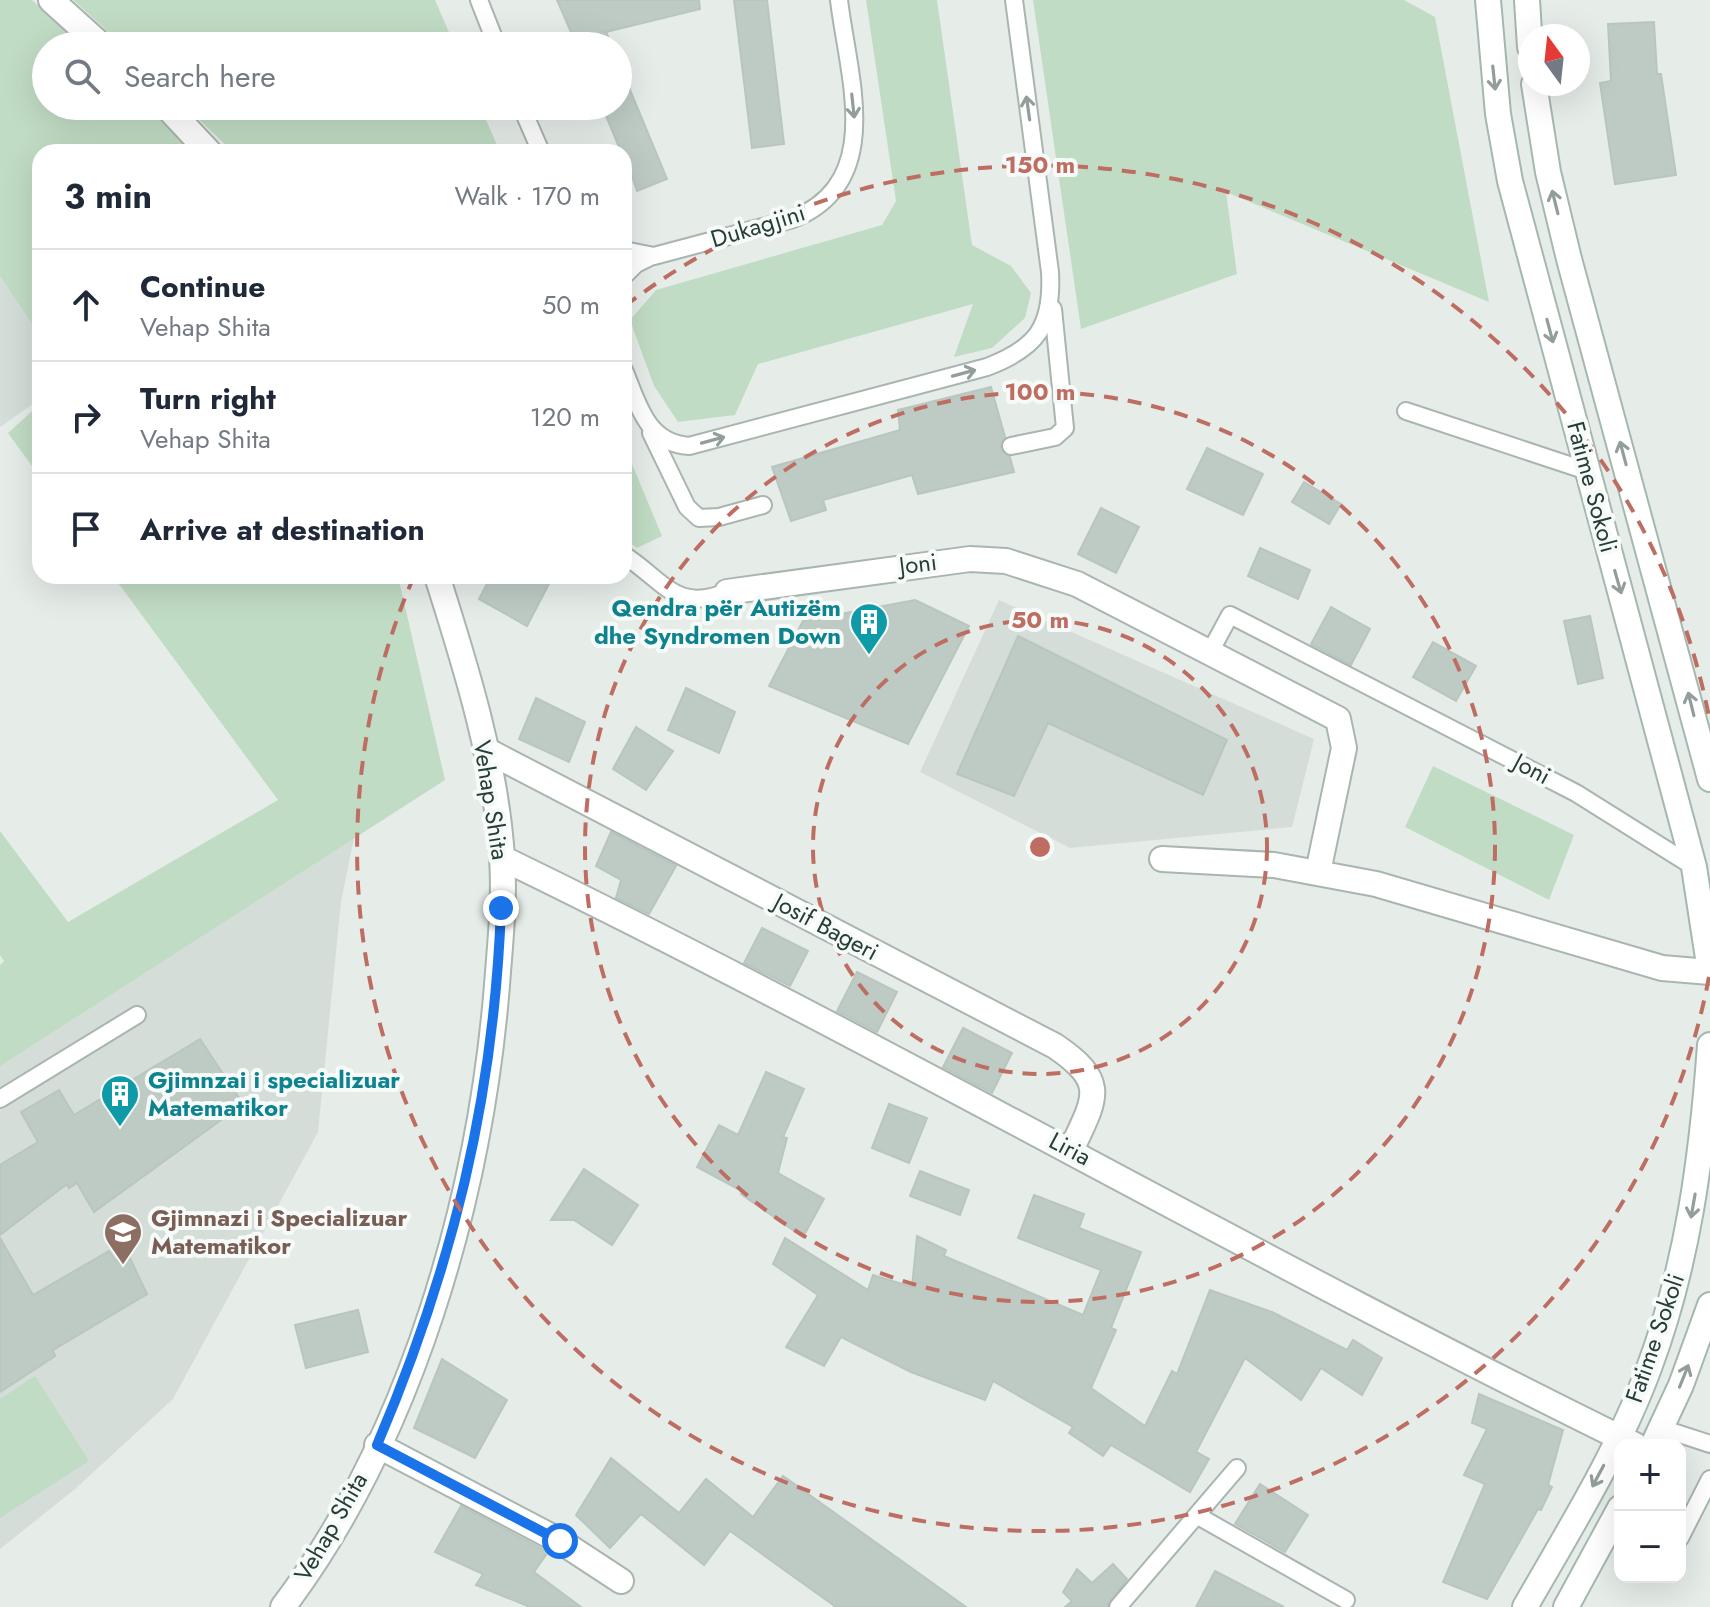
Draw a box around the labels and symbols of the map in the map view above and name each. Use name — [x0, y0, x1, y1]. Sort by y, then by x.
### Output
north arrow — [1518, 24, 1590, 96]
one-way arrow — [1486, 64, 1501, 91]
one-way arrow — [845, 92, 860, 119]
one-way arrow — [1020, 96, 1035, 122]
text: 150 m — [1005, 147, 1075, 182]
one-way arrow — [1547, 189, 1562, 215]
street label: Dukagjini — [706, 195, 809, 256]
one-way arrow — [1543, 318, 1558, 344]
one-way arrow — [951, 365, 977, 380]
text: 100 m — [1005, 374, 1075, 409]
street label: Fatime Sokoli — [1558, 417, 1627, 556]
one-way arrow — [700, 432, 726, 447]
one-way arrow — [1614, 440, 1629, 466]
street label: Joni — [894, 544, 939, 584]
one-way arrow — [1611, 569, 1626, 595]
place label: Qendra për Autizëm dhe Syndromen Down — [594, 590, 841, 653]
building icon: Qendra për Autizëm dhe Syndromen Down — [848, 601, 890, 656]
text: 50 m — [1011, 602, 1069, 637]
one-way arrow — [1682, 691, 1697, 717]
street label: Vehap Shita — [465, 738, 518, 862]
street label: Joni — [1505, 743, 1557, 793]
centre of rings — [1026, 833, 1054, 861]
street label: Josif Bageri — [765, 883, 885, 969]
route end — [483, 890, 519, 926]
place label: Gjimnzai i specializuar Matematikor — [148, 1062, 400, 1125]
building icon: Gjimnzai i specializuar Matematikor — [99, 1073, 141, 1128]
street label: Liria — [1043, 1123, 1097, 1174]
one-way arrow — [1684, 1193, 1699, 1218]
place label: Gjimnazi i Specializuar Matematikor — [151, 1200, 407, 1263]
school or university icon: Gjimnazi i Specializuar Matematikor — [102, 1211, 144, 1266]
street label: Fatime Sokoli — [1616, 1269, 1693, 1407]
one-way arrow — [1678, 1364, 1692, 1389]
one-way arrow — [1589, 1464, 1605, 1487]
street label: Vehap Shita — [285, 1466, 376, 1588]
route start — [542, 1523, 578, 1559]

